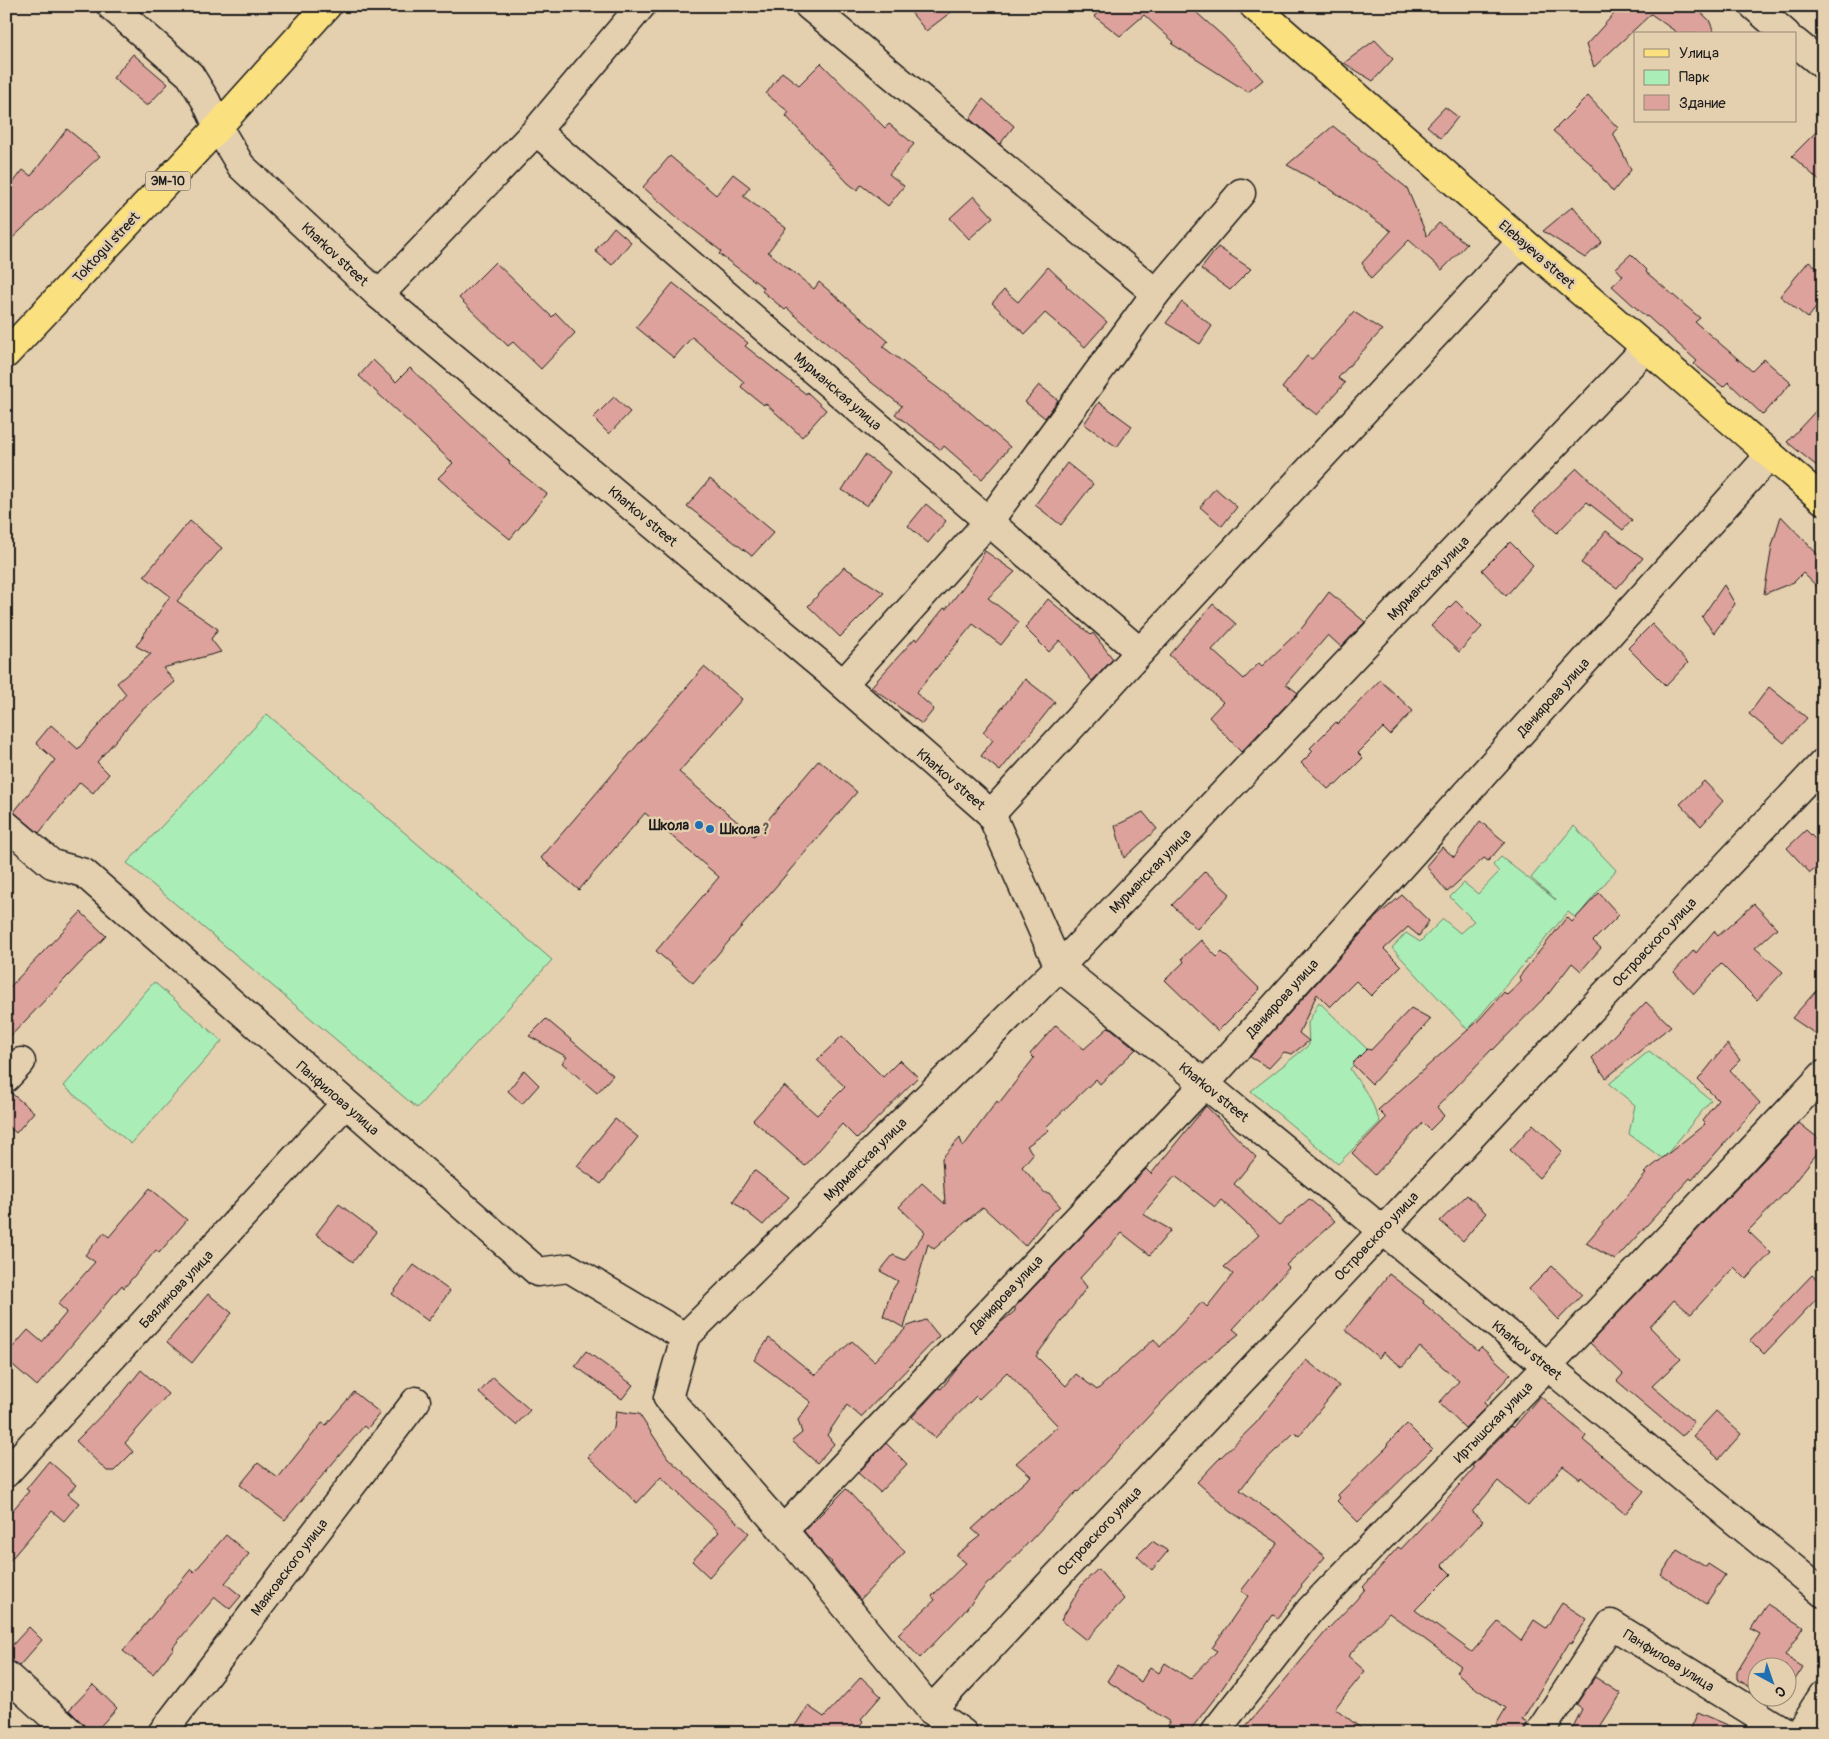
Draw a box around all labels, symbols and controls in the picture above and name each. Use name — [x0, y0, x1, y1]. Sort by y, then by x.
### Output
legend — [1634, 32, 1796, 122]
text: Улица — [1679, 44, 1719, 63]
text: Парк — [1679, 68, 1710, 87]
text: Здание — [1679, 94, 1726, 113]
road number: ЭМ-10 — [146, 172, 190, 190]
street label: Toktogul street — [69, 208, 144, 286]
street label: Elebayeva street — [1495, 217, 1579, 292]
street label: Kharkov street — [298, 219, 372, 290]
street label: Мурманская улица — [790, 349, 885, 434]
street label: Kharkov street — [605, 482, 681, 551]
street label: Мурманская улица — [1384, 533, 1473, 624]
street label: Даниярова улица — [1513, 654, 1593, 741]
street label: Kharkov street — [913, 745, 989, 814]
place label: Школа — [648, 817, 689, 834]
marker: Школа — [693, 819, 705, 831]
place label: Школа ? — [719, 821, 769, 838]
marker: Школа ? — [704, 823, 716, 835]
street label: Мурманская улица — [1106, 826, 1195, 917]
street label: Островского улица — [1609, 894, 1700, 990]
street label: Даниярова улица — [1242, 955, 1322, 1042]
street label: Панфилова улица — [293, 1058, 383, 1139]
street label: Kharkov street — [1175, 1059, 1252, 1126]
street label: Мурманская улица — [820, 1114, 911, 1205]
street label: Островского улица — [1331, 1188, 1422, 1284]
street label: Баялинова улица — [136, 1247, 217, 1332]
street label: Даниярова улица — [965, 1252, 1047, 1337]
street label: Kharkov street — [1488, 1317, 1565, 1384]
street label: Иртышская улица — [1450, 1378, 1536, 1466]
street label: Островского улица — [1054, 1483, 1145, 1579]
street label: Маяковского улица — [247, 1516, 331, 1619]
street label: Панфилова улица — [1620, 1626, 1717, 1695]
north arrow — [1746, 1656, 1796, 1706]
text: С — [1771, 1682, 1789, 1701]

